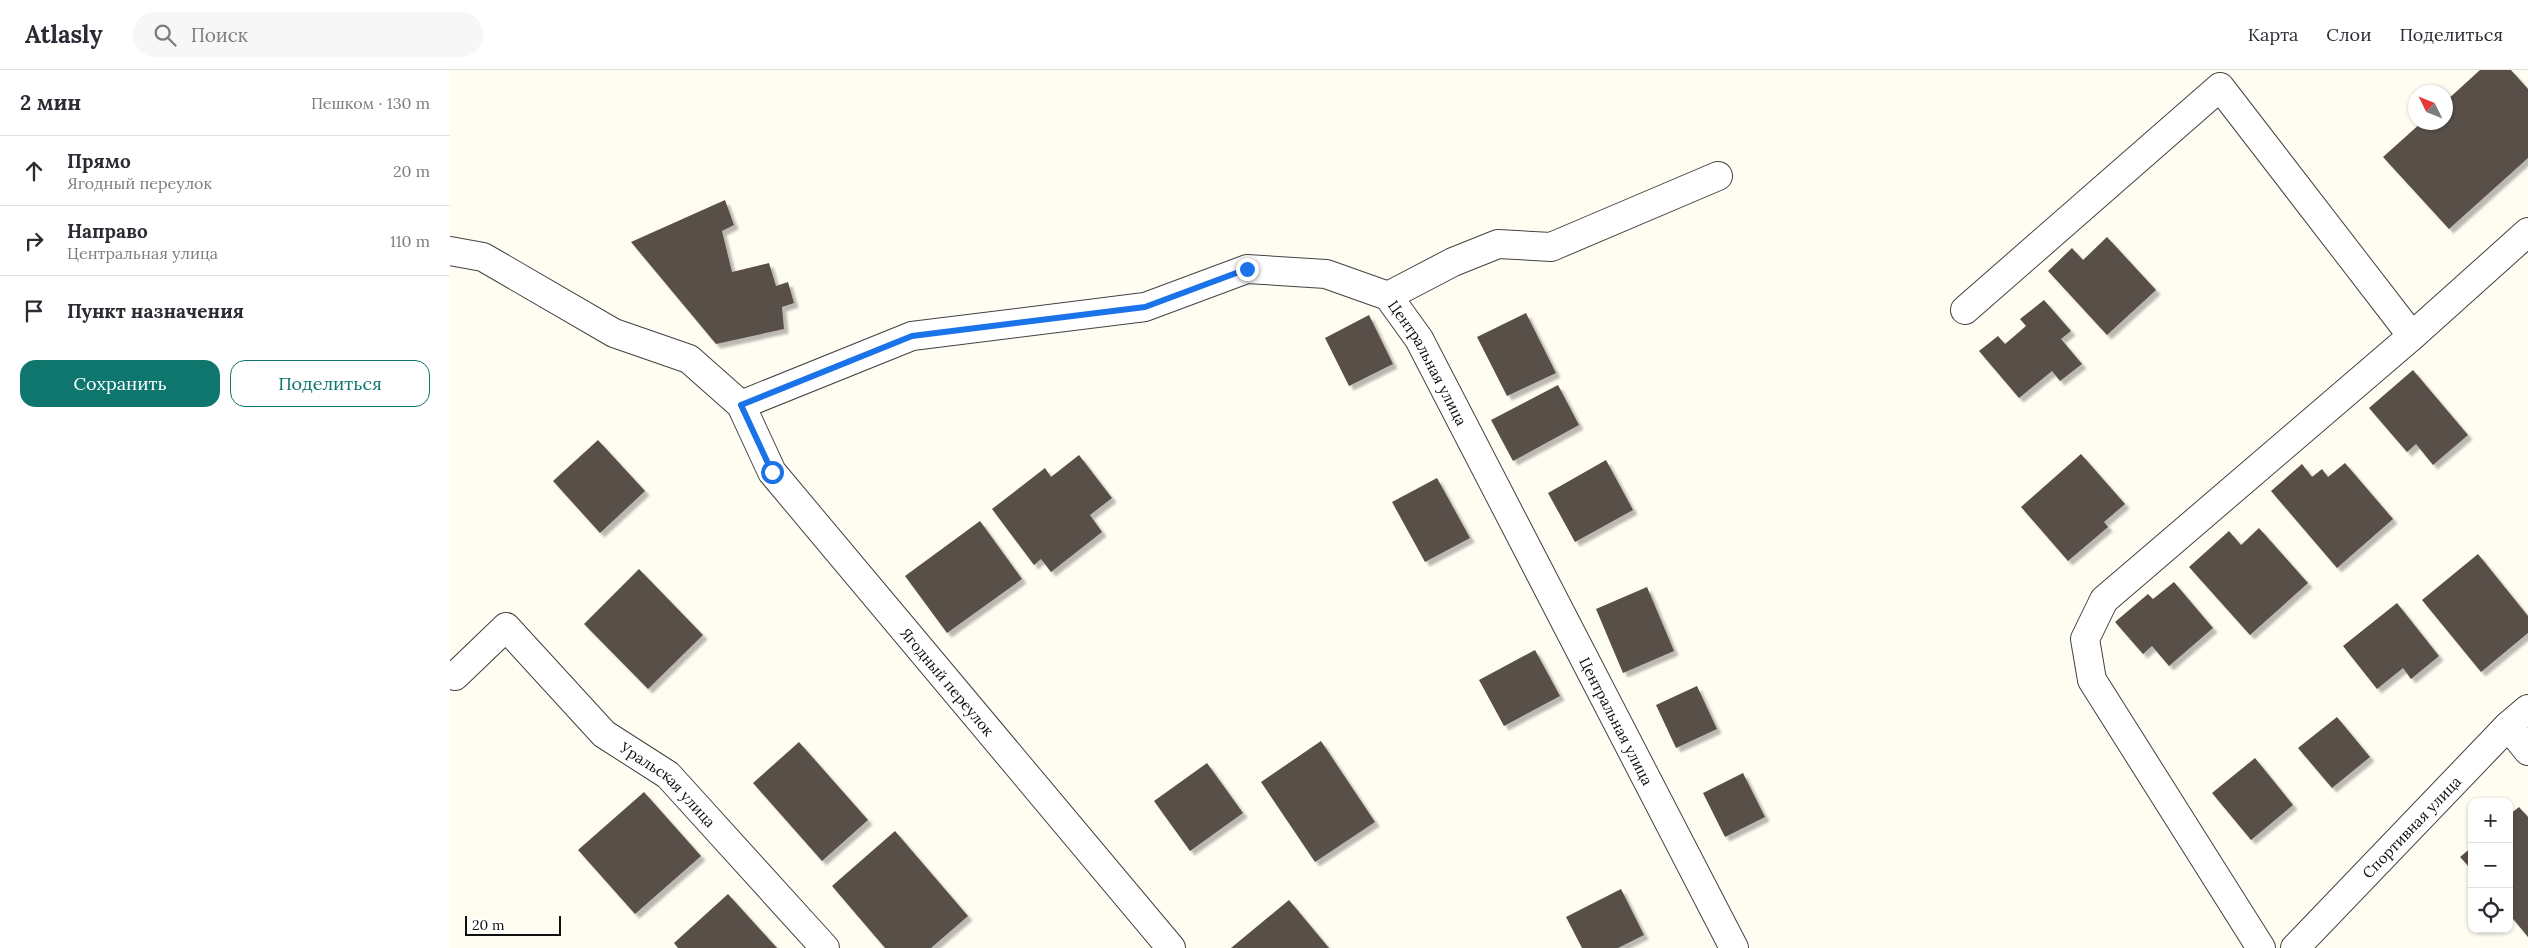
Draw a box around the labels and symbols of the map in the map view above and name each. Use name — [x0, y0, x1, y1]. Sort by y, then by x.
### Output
north arrow — [2408, 85, 2453, 130]
route end — [1236, 258, 1259, 281]
street label: Центральная улица — [1384, 296, 1472, 429]
route start — [761, 461, 784, 484]
street label: Ягодный переулок — [897, 623, 999, 740]
street label: Центральная улица — [1576, 654, 1658, 788]
street label: Уральская улица — [616, 737, 720, 831]
street label: Спортивная улица — [2358, 771, 2465, 882]
scale bar — [465, 913, 561, 936]

